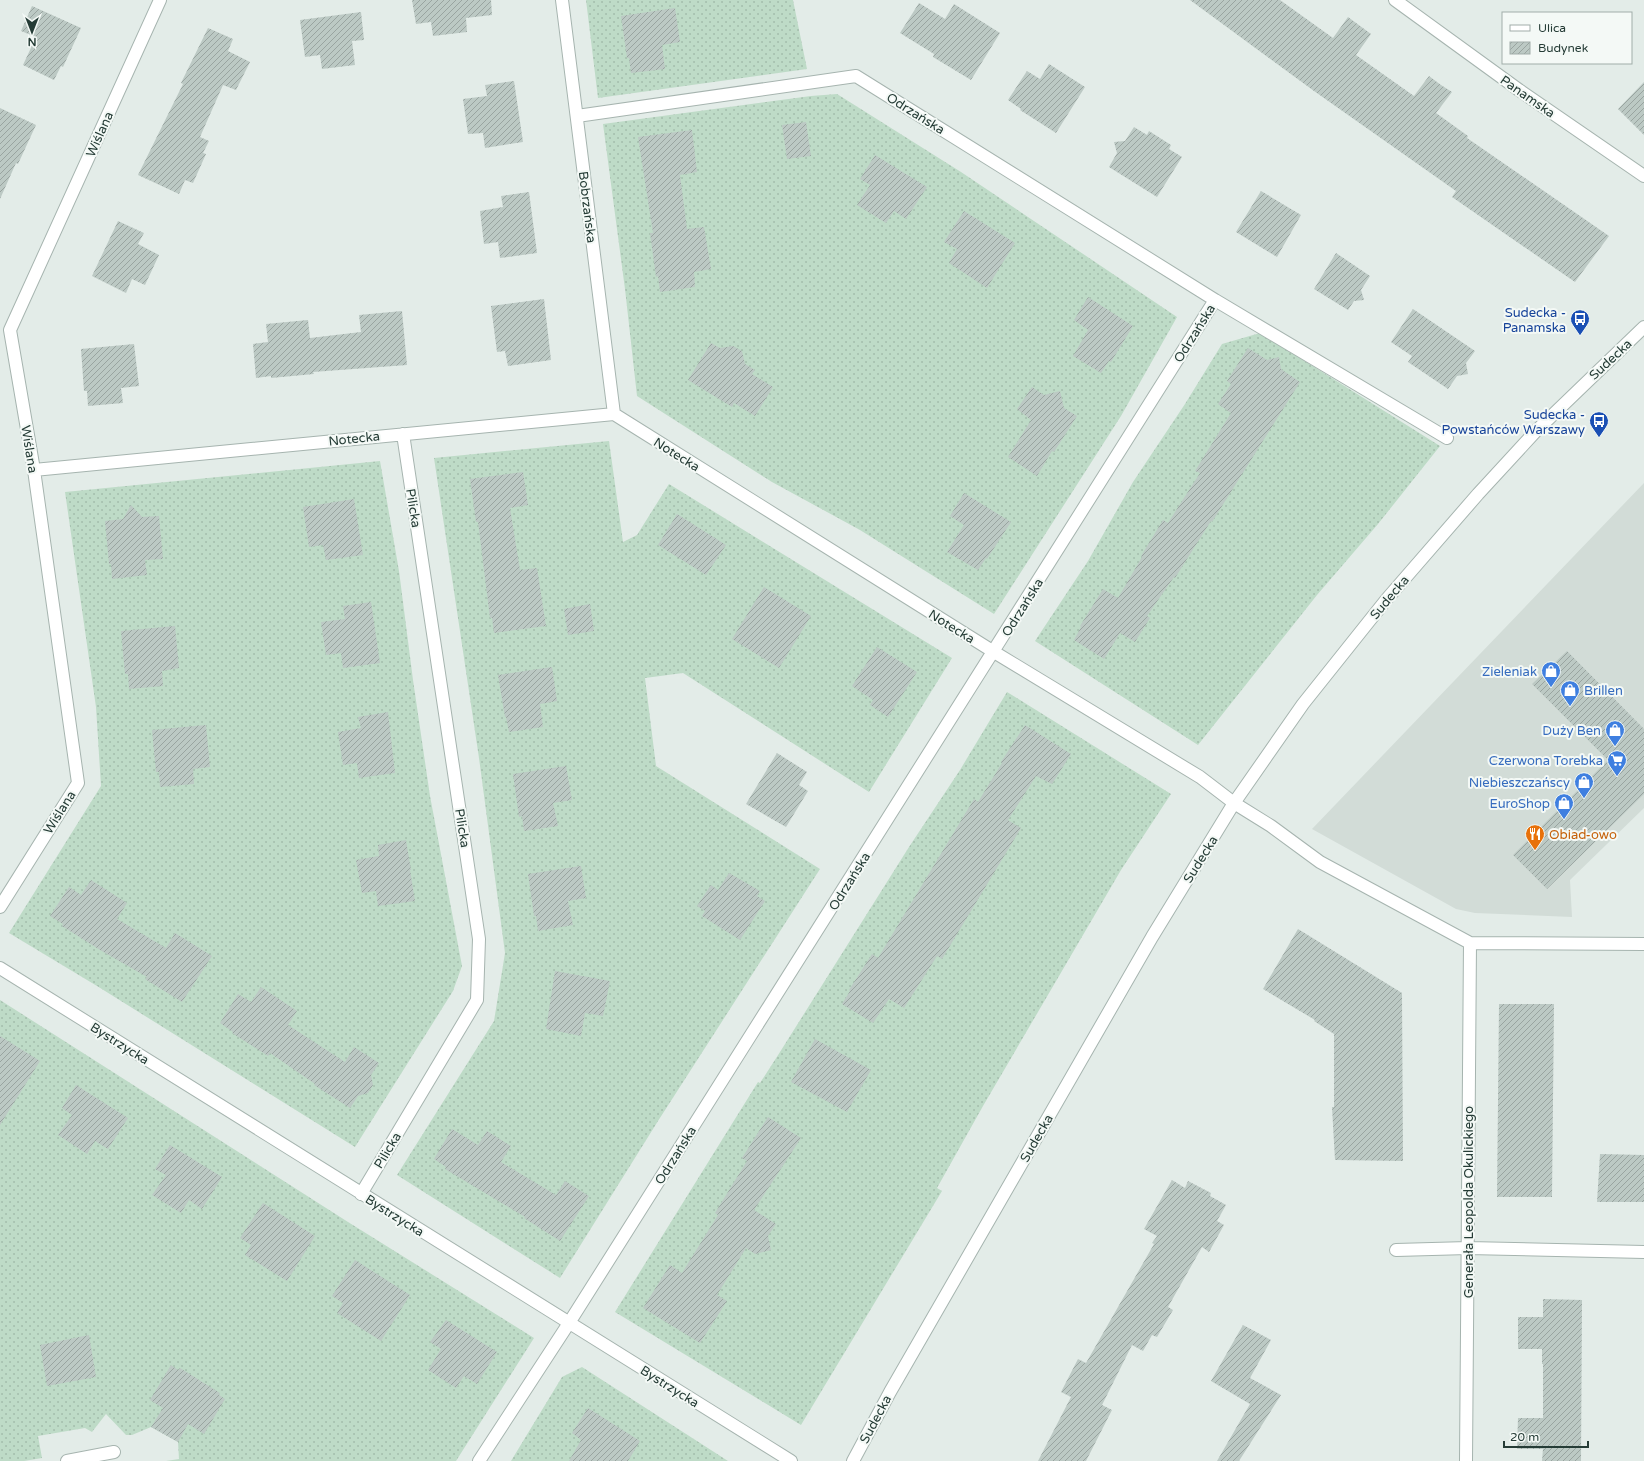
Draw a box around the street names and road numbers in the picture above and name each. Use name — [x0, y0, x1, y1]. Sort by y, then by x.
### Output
street label: Panamska — [1497, 72, 1558, 122]
street label: Odrzańska — [883, 90, 948, 138]
street label: Wiślana — [83, 109, 117, 160]
street label: Bobrzańska — [575, 170, 599, 244]
street label: Odrzańska — [1171, 301, 1219, 366]
street label: Sudecka — [1586, 336, 1635, 384]
street label: Wiślana — [17, 424, 41, 474]
street label: Notecka — [328, 428, 381, 450]
street label: Notecka — [650, 434, 703, 475]
street label: Pilicka — [402, 487, 424, 529]
street label: Sudecka — [1367, 572, 1413, 623]
street label: Odrzańska — [999, 575, 1047, 640]
street label: Notecka — [925, 606, 978, 647]
street label: Wiślana — [40, 788, 79, 837]
street label: Pilicka — [451, 807, 473, 849]
street label: Sudecka — [1180, 833, 1222, 886]
street label: Odrzańska — [826, 849, 874, 914]
street label: Bystrzycka — [87, 1019, 152, 1068]
street label: Generała Leopolda Okulickiego — [1461, 1106, 1477, 1298]
street label: Sudecka — [1017, 1112, 1057, 1165]
street label: Odrzańska — [652, 1123, 700, 1188]
street label: Pilicka — [371, 1129, 405, 1172]
street label: Bystrzycka — [362, 1191, 427, 1240]
street label: Bystrzycka — [637, 1362, 702, 1411]
street label: Sudecka — [856, 1393, 895, 1446]

